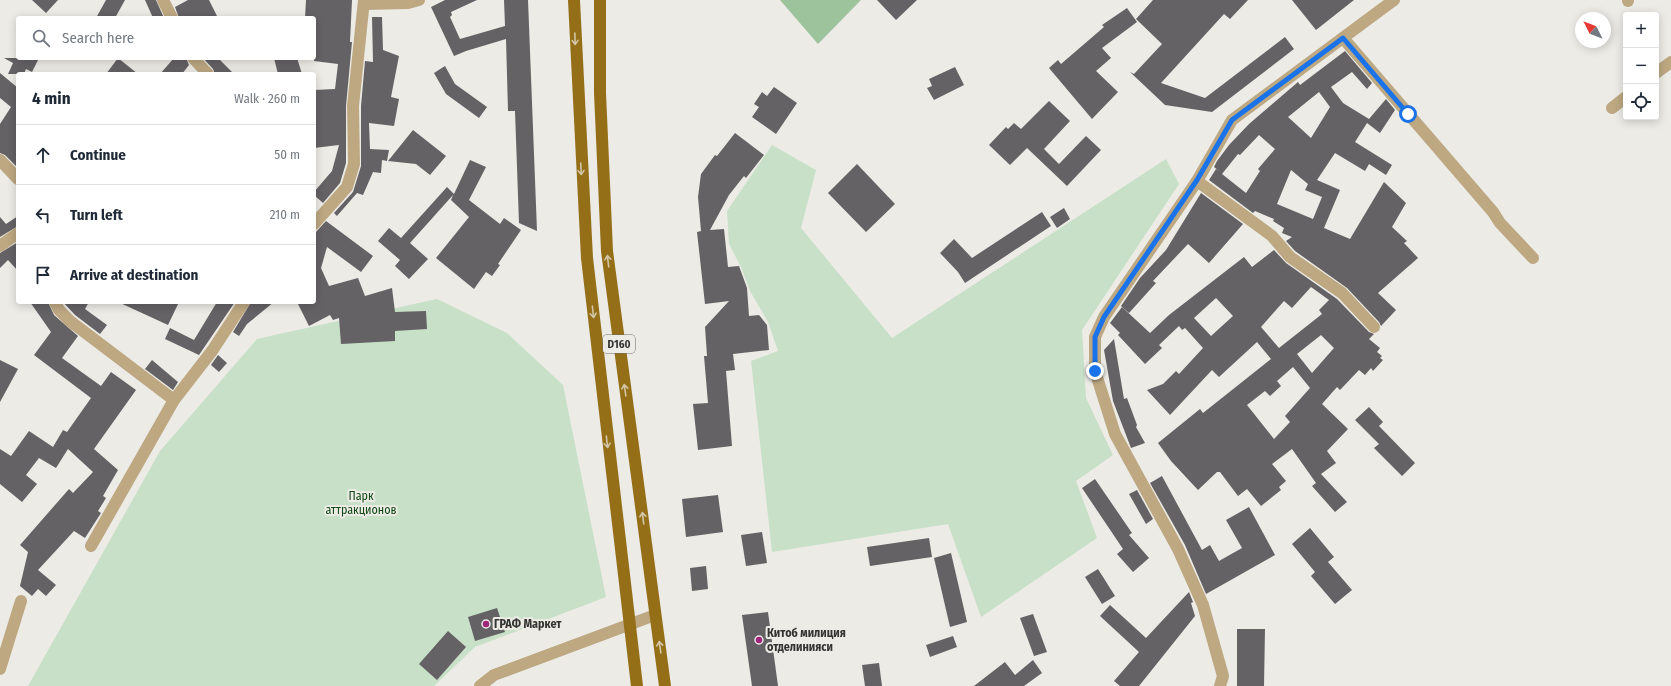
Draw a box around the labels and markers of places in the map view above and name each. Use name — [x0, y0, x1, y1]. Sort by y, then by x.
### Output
place label: ГРАФ Маркет — [494, 617, 562, 631]
marker: ГРАФ Маркет — [481, 619, 491, 629]
place label: Китоб милиция отделинияси — [767, 626, 846, 654]
marker: Китоб милиция отделинияси — [754, 635, 764, 645]

